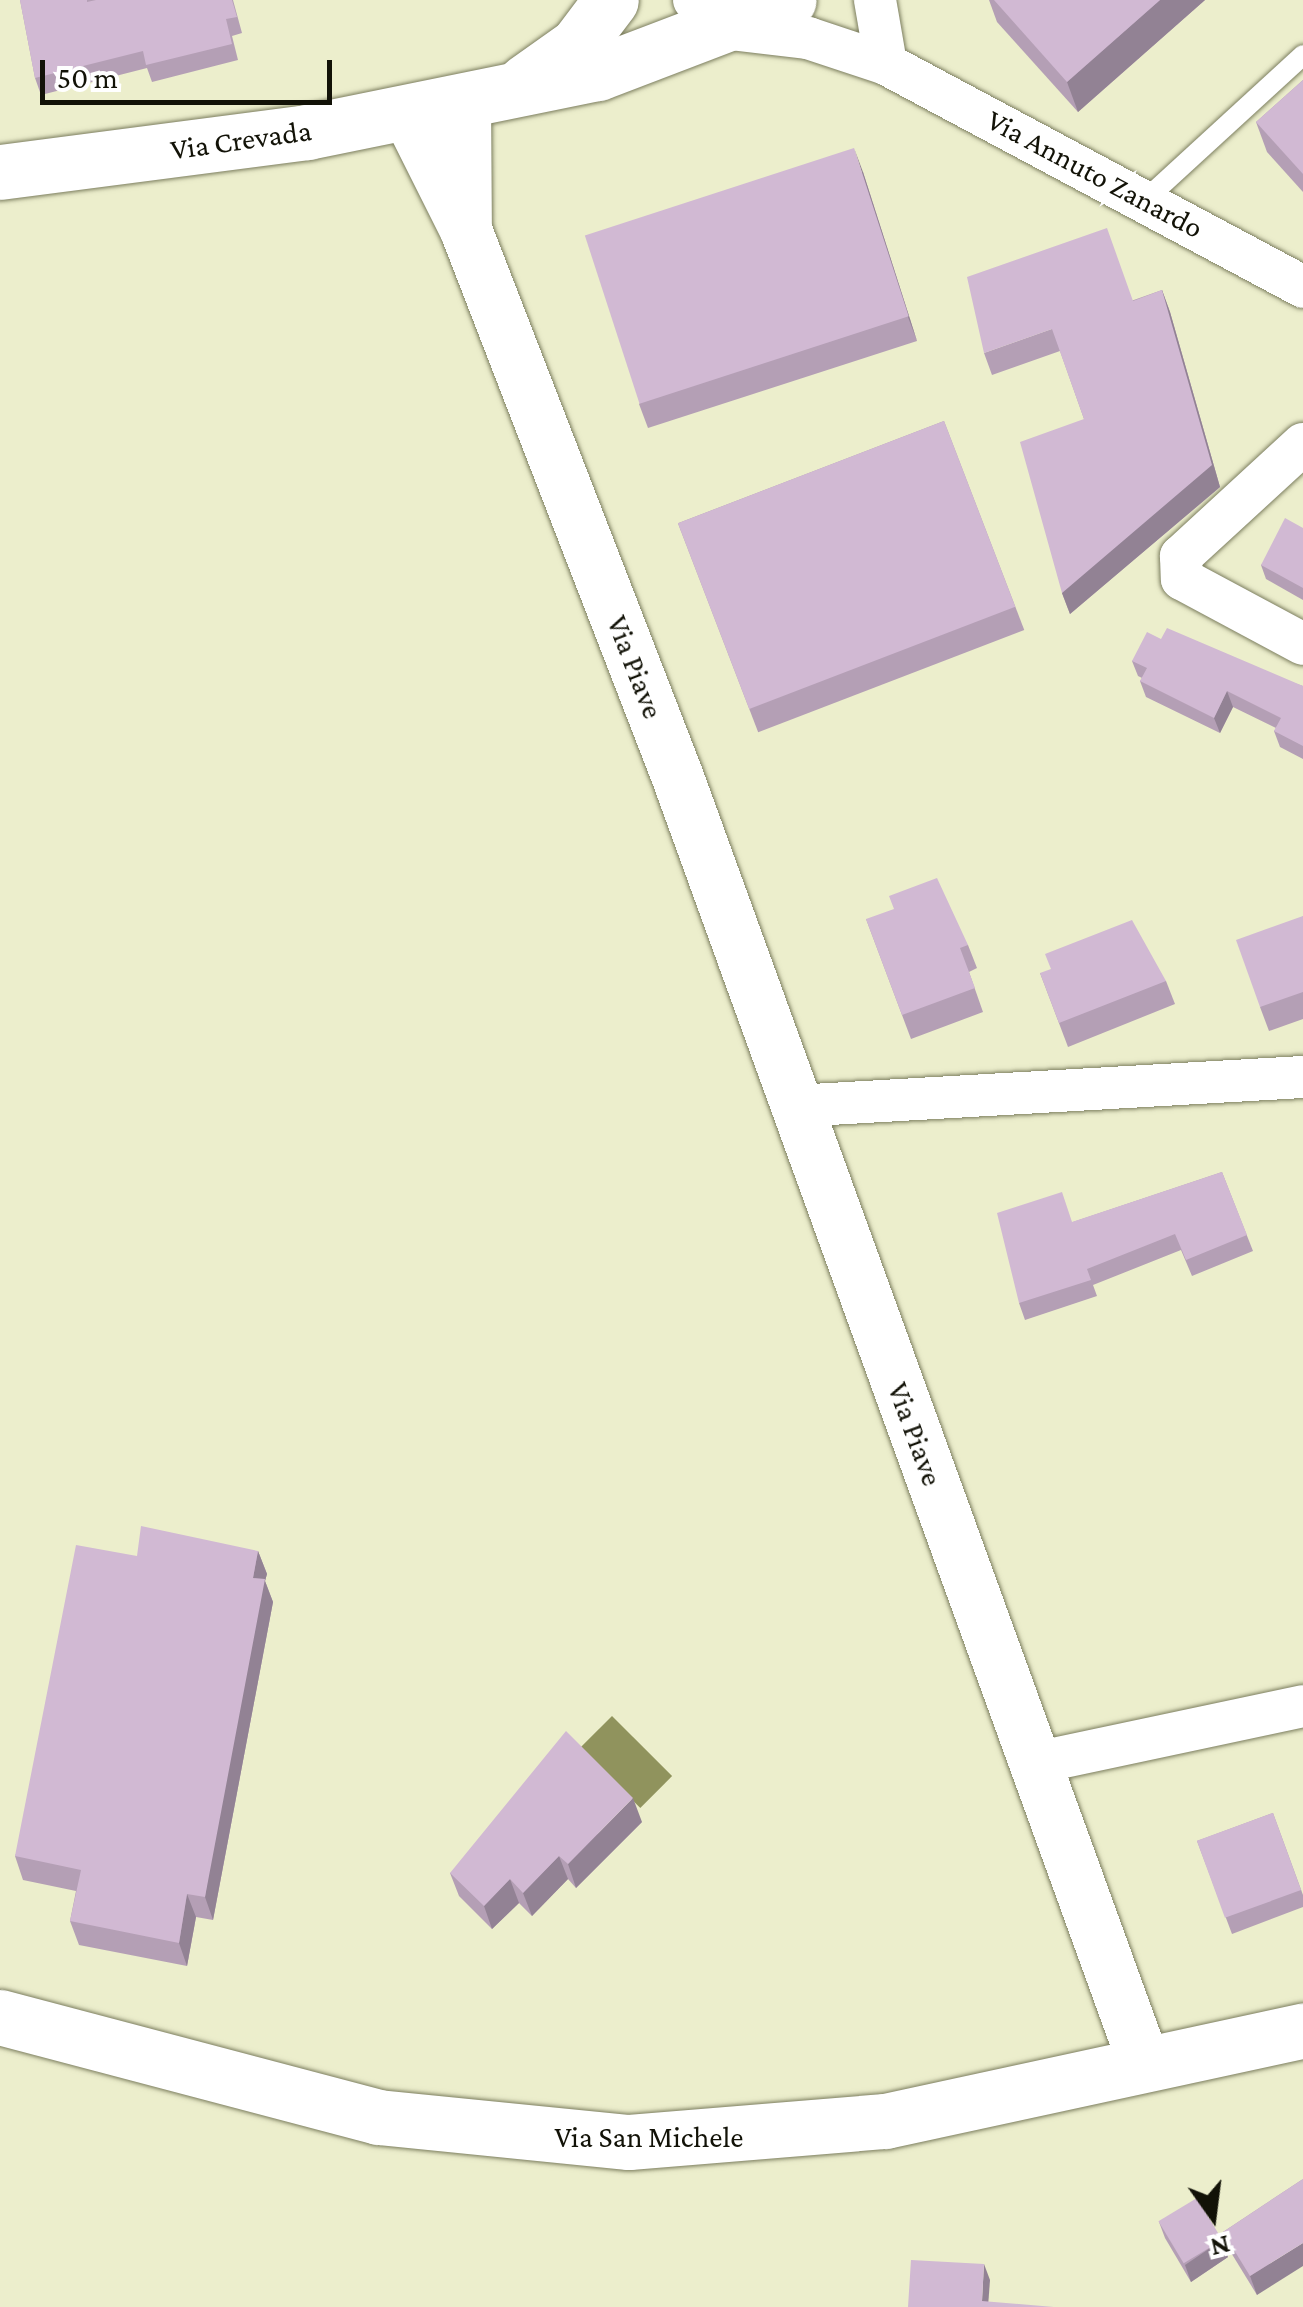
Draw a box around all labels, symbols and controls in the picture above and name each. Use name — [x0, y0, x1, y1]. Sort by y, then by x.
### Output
scale bar — [45, 40, 338, 102]
text: 50 m — [57, 61, 118, 94]
street label: Via Annuto Zanardo — [981, 102, 1209, 246]
street label: Via Crevada — [168, 112, 314, 168]
street label: Via Piave — [599, 610, 671, 724]
street label: Via Piave — [880, 1377, 950, 1491]
street label: Via San Michele — [554, 2119, 744, 2155]
north arrow — [1163, 2167, 1263, 2267]
text: N — [1207, 2229, 1233, 2264]

